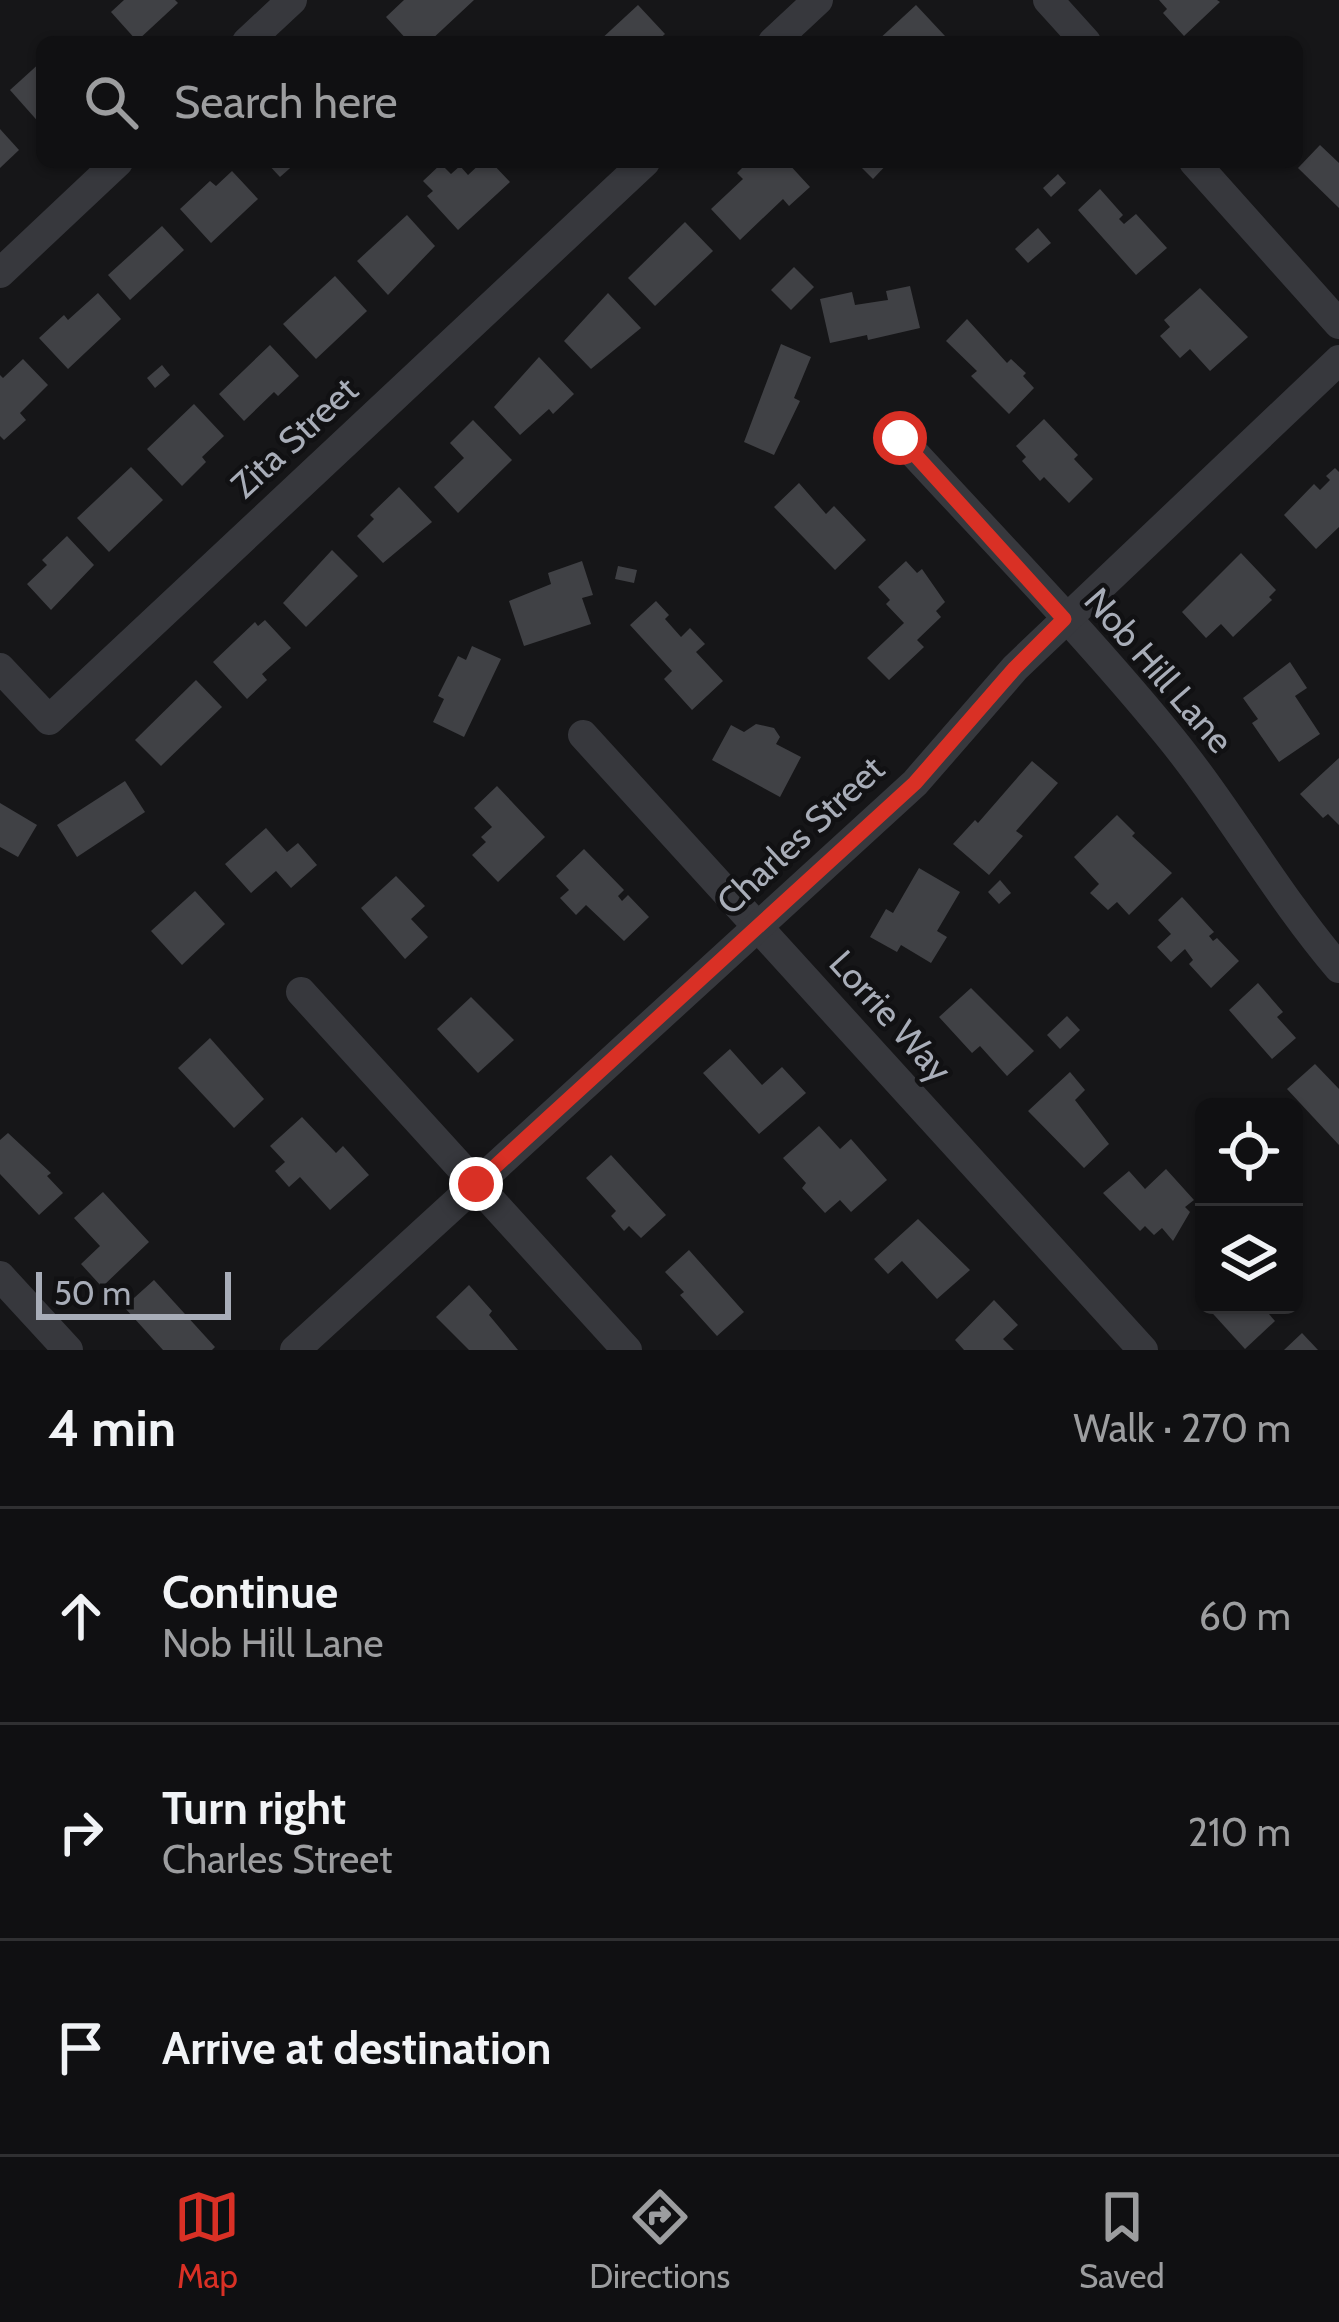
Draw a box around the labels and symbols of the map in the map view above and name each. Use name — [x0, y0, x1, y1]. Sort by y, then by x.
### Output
street label: Zita Street — [222, 367, 366, 507]
route start — [873, 411, 927, 465]
street label: Nob Hill Lane — [1075, 578, 1243, 762]
street label: Charles Street — [707, 746, 893, 924]
street label: Lorrie Way — [821, 941, 961, 1091]
route end — [449, 1157, 503, 1211]
scale bar — [36, 1266, 231, 1319]

